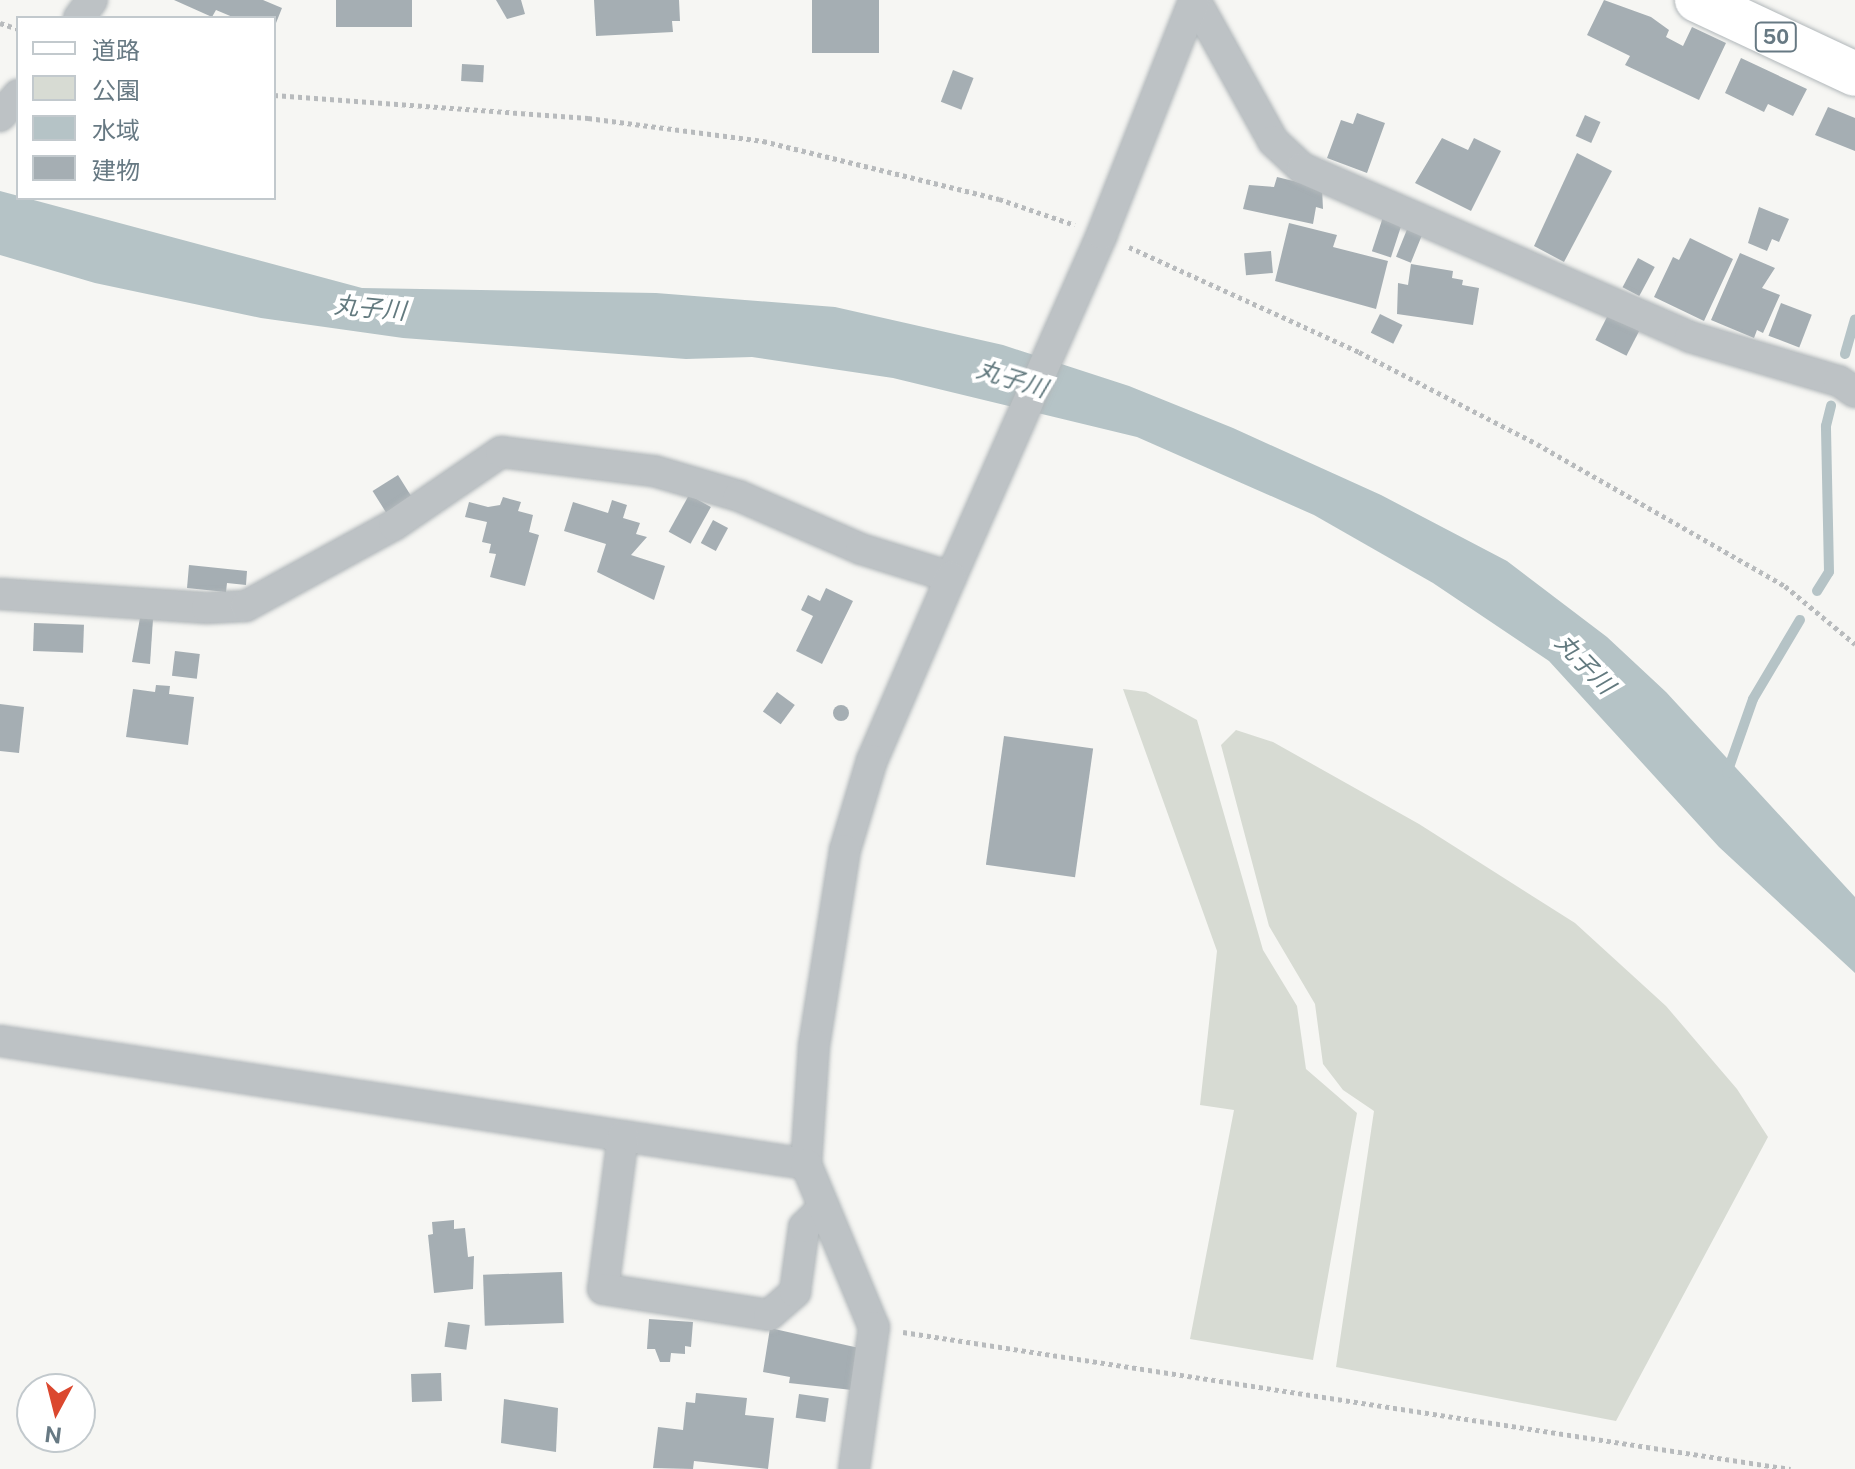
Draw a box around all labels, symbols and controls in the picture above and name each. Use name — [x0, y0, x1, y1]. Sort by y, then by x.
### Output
legend — [16, 16, 276, 200]
road number: 50 — [1754, 21, 1798, 53]
text: 道路 — [92, 36, 140, 64]
text: 公園 — [92, 76, 140, 104]
text: 水域 — [92, 116, 140, 144]
text: 建物 — [92, 156, 140, 184]
water label: 丸子川 — [333, 291, 407, 325]
water label: 丸子川 — [973, 355, 1051, 403]
water label: 丸子川 — [1550, 628, 1620, 700]
north arrow — [16, 1373, 96, 1453]
text: N — [43, 1421, 63, 1449]

